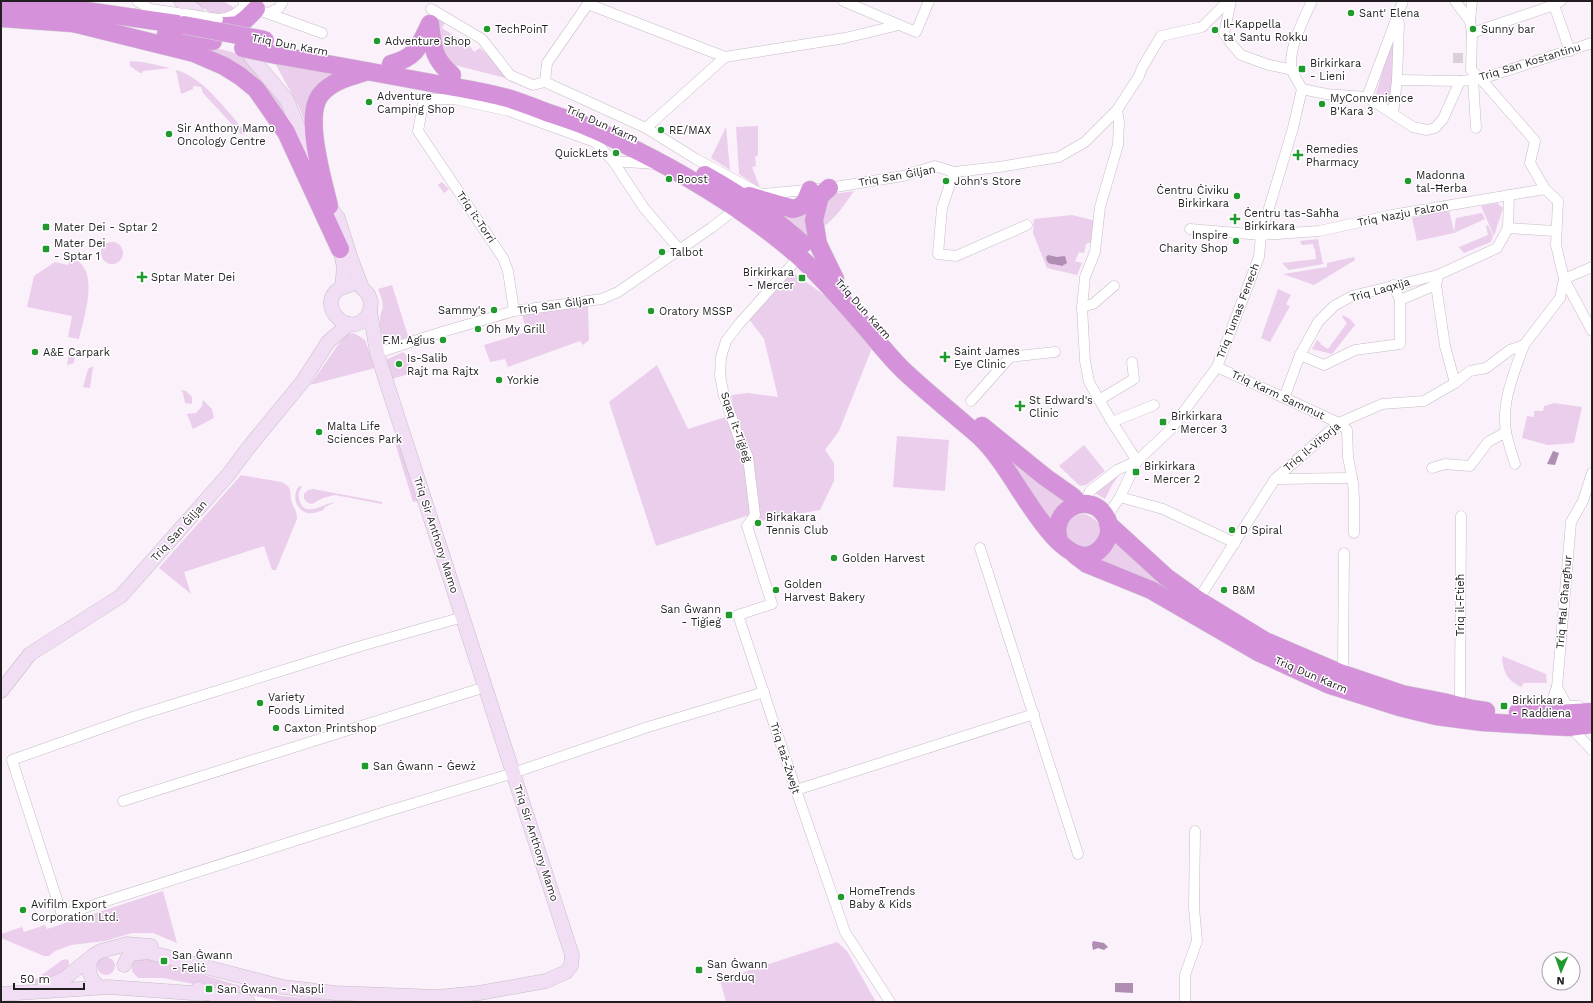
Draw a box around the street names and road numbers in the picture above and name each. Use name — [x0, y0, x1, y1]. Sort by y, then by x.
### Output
street label: Triq Dun Karm — [251, 31, 329, 59]
street label: Triq San Kostantinu — [1478, 40, 1582, 84]
street label: Triq Dun Karm — [564, 102, 640, 146]
street label: Triq San Ġiljan — [857, 162, 936, 189]
street label: Triq it-Torri — [454, 189, 498, 246]
street label: Triq Nazju Falzon — [1356, 199, 1450, 229]
street label: Triq Tumas Fenech — [1214, 261, 1262, 361]
street label: Triq Laqxija — [1349, 275, 1411, 305]
street label: Triq Dun Karm — [832, 276, 894, 342]
street label: Triq San Ġiljan — [516, 292, 595, 317]
street label: Triq Karm Sammut — [1229, 368, 1327, 422]
street label: Sqaq it-Tiġieġ — [718, 390, 754, 464]
street label: Triq il-Vitorja — [1281, 420, 1343, 474]
street label: Triq Sir Anthony Mamo — [411, 475, 461, 595]
street label: Triq San Ġiljan — [147, 497, 210, 564]
street label: Triq Ħal Għargħur — [1553, 554, 1575, 649]
street label: Triq il-Ftieħ — [1454, 574, 1467, 636]
street label: Triq Dun Karm — [1273, 654, 1349, 696]
street label: Triq taż-Żwejt — [767, 720, 804, 796]
street label: Triq Sir Anthony Mamo — [511, 783, 561, 903]

